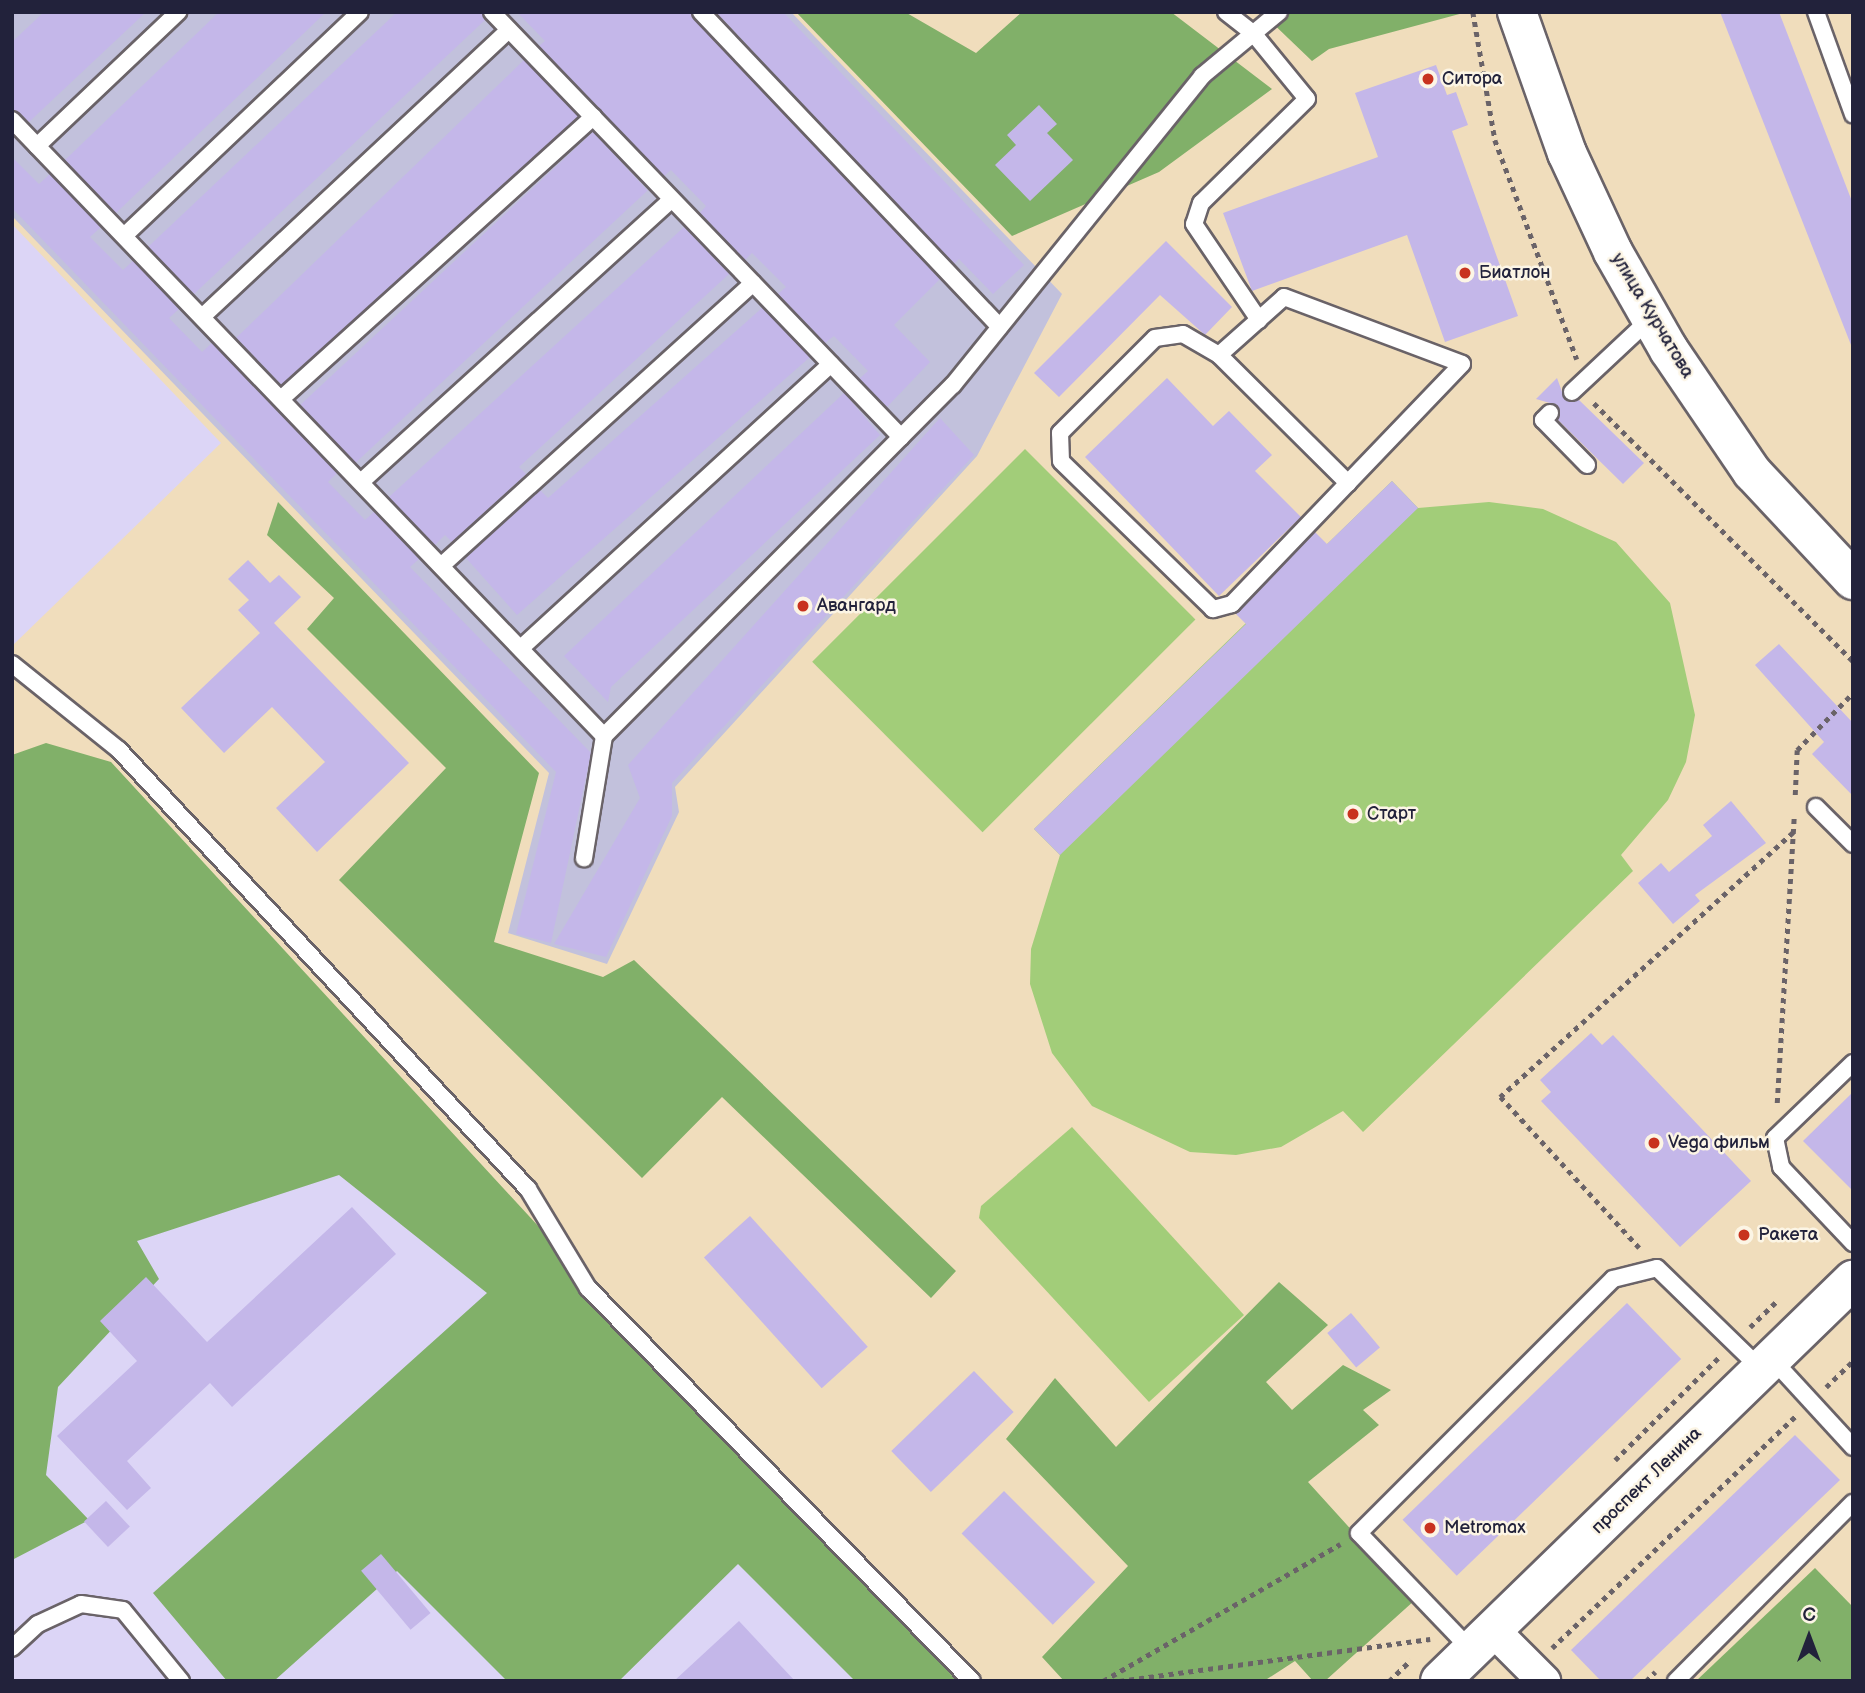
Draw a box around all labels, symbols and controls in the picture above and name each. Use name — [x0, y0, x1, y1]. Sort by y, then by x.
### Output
place label: Ситора — [1442, 68, 1502, 90]
marker: Ситора — [1420, 71, 1436, 87]
street label: улица Курчатова — [1606, 250, 1698, 382]
place label: Биатлон — [1479, 262, 1550, 284]
marker: Биатлон — [1457, 265, 1473, 281]
place label: Авангард — [817, 595, 896, 617]
marker: Авангард — [795, 598, 811, 614]
place label: Старт — [1367, 803, 1416, 825]
marker: Старт — [1345, 806, 1361, 822]
place label: Vega фильм — [1668, 1132, 1770, 1154]
marker: Vega фильм — [1646, 1135, 1662, 1151]
place label: Ракета — [1758, 1224, 1818, 1246]
marker: Ракета — [1736, 1227, 1752, 1243]
street label: проспект Ленина — [1587, 1423, 1707, 1539]
place label: Metromax — [1444, 1517, 1526, 1539]
marker: Metromax — [1422, 1520, 1438, 1536]
north arrow — [1774, 1602, 1844, 1672]
text: С — [1802, 1604, 1816, 1627]

